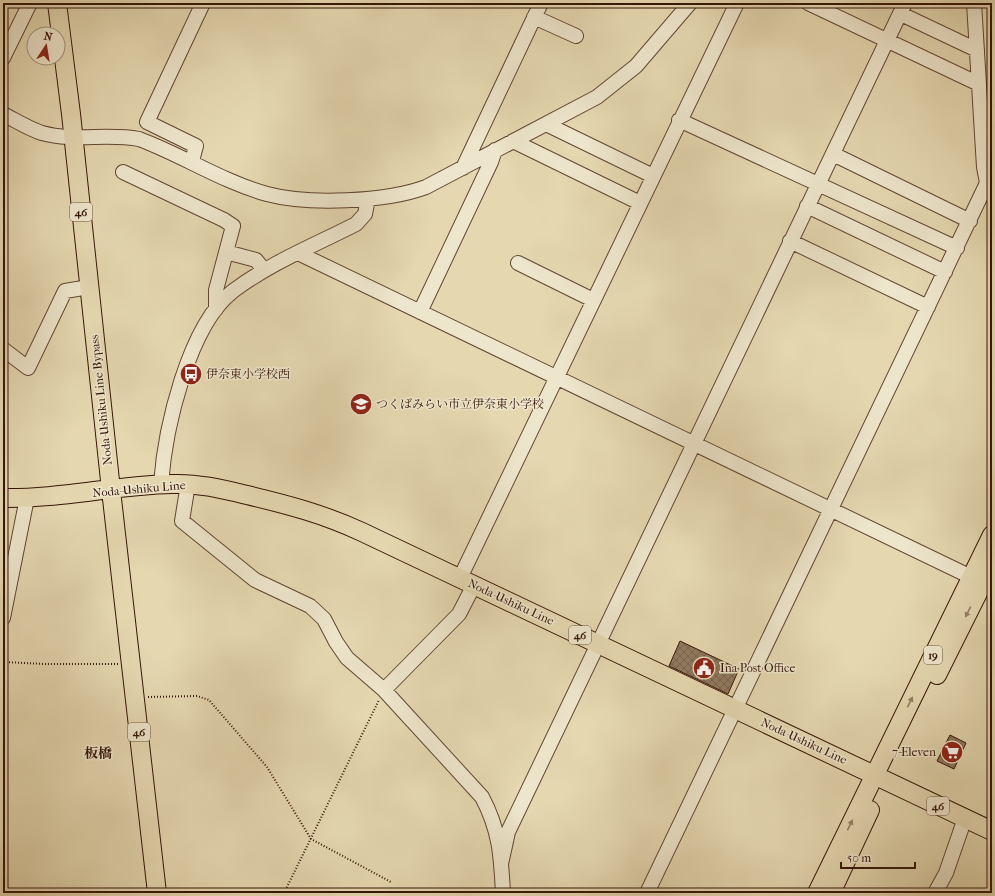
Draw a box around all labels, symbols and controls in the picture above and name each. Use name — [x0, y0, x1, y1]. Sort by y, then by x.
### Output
north arrow — [26, 26, 66, 66]
text: N — [43, 29, 54, 44]
road number: 46 — [70, 203, 92, 221]
street label: Noda-Ushiku Line Bypass — [87, 334, 115, 466]
bus stop icon: 伊奈東小学校西 — [178, 361, 204, 387]
place label: 伊奈東小学校西 — [206, 367, 290, 381]
school or university icon: つくばみらい市立伊奈東小学校 — [348, 391, 374, 417]
place label: つくばみらい市立伊奈東小学校 — [376, 397, 544, 411]
street label: Noda-Ushiku Line — [92, 478, 186, 500]
street label: Noda-Ushiku Line — [466, 576, 556, 628]
one-way arrow — [965, 607, 972, 618]
road number: 46 — [569, 626, 591, 644]
road number: 19 — [924, 646, 942, 664]
public building icon: Ina Post Office — [691, 655, 717, 681]
place label: Ina Post Office — [720, 661, 795, 675]
one-way arrow — [907, 696, 913, 708]
street label: Noda-Ushiku Line — [759, 715, 849, 767]
road number: 46 — [128, 723, 150, 741]
supermarket icon: 7-Eleven — [939, 739, 965, 765]
district label: 板橋 — [84, 745, 112, 762]
place label: 7-Eleven — [892, 745, 936, 759]
road number: 46 — [927, 797, 949, 815]
one-way arrow — [846, 819, 853, 830]
scale bar — [841, 844, 915, 870]
text: 50 m — [847, 851, 871, 865]

